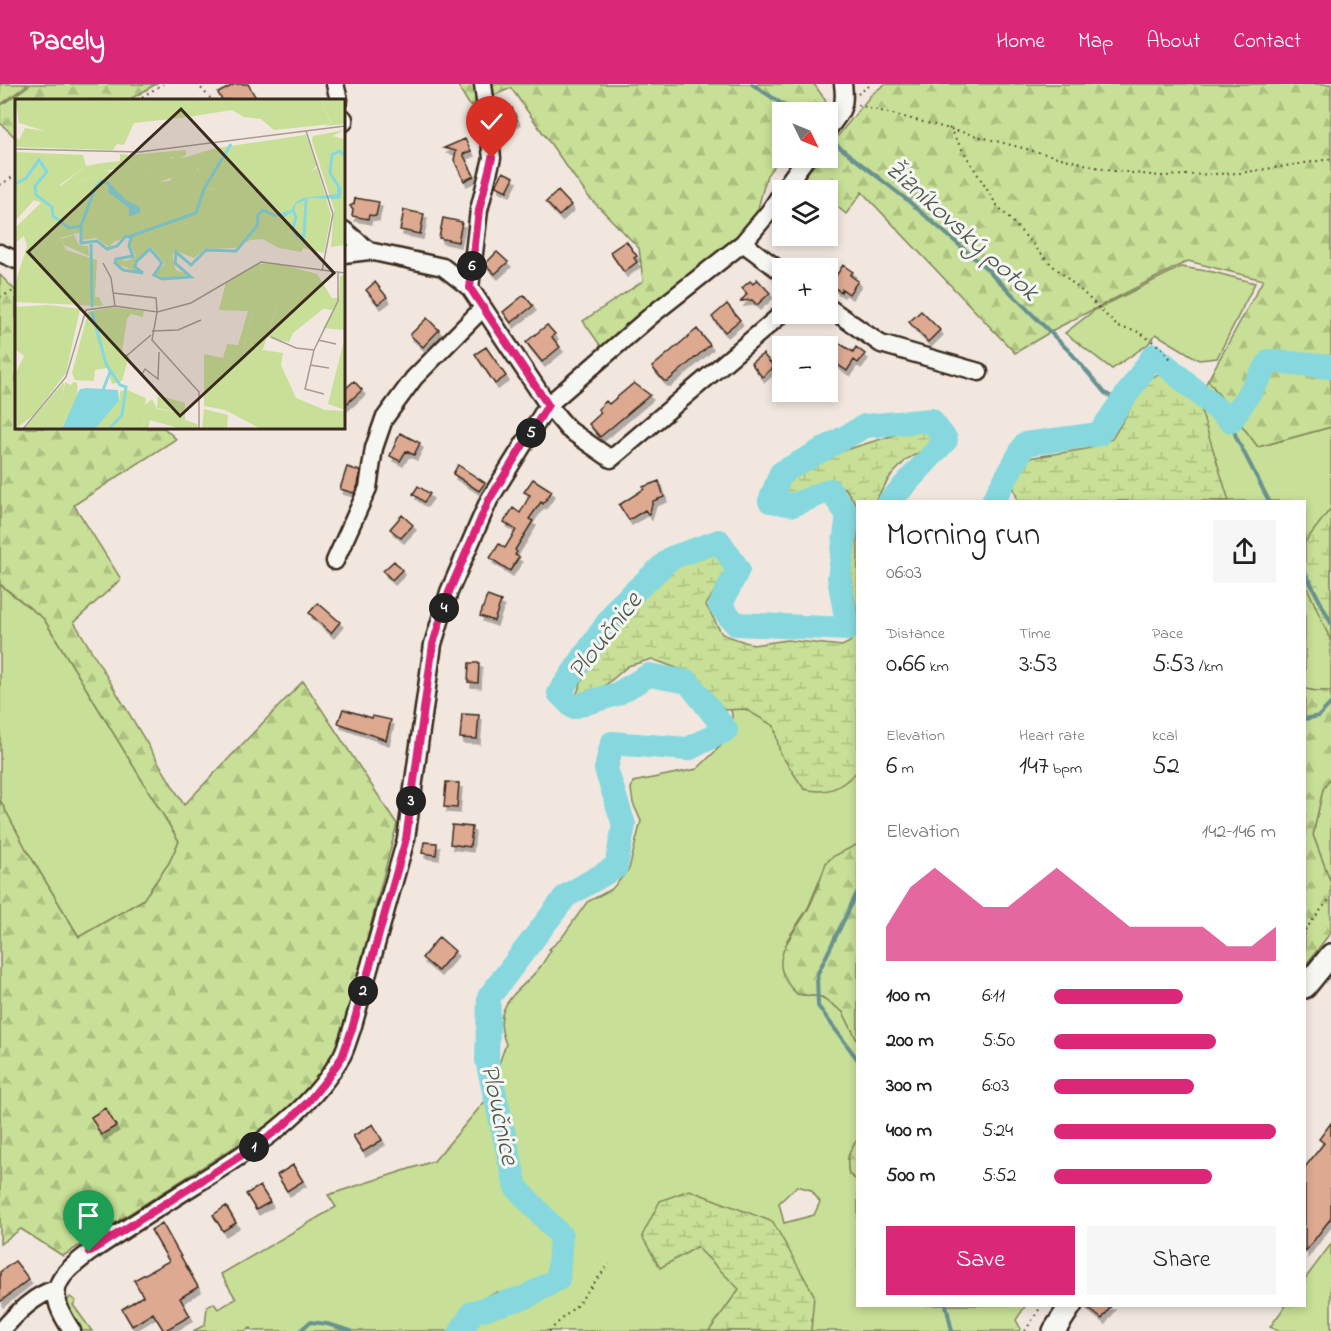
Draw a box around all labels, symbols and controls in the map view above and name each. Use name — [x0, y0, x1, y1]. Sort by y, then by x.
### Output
text: Pacely — [30, 22, 105, 63]
text: Home — [996, 27, 1045, 57]
text: Map — [1078, 27, 1113, 57]
text: About — [1146, 27, 1200, 57]
text: Contact — [1233, 27, 1301, 57]
pin — [466, 96, 517, 158]
inset map — [15, 99, 345, 429]
north arrow — [772, 102, 838, 168]
map controls — [772, 102, 838, 402]
icon: check — [475, 105, 508, 138]
water label: Žizníkovský potok — [875, 151, 1048, 312]
button: layers — [772, 180, 838, 246]
pin: 6 — [457, 251, 487, 281]
text: 6 — [468, 254, 476, 278]
button: + — [772, 258, 838, 324]
button: − — [772, 336, 838, 402]
pin: 5 — [516, 418, 546, 448]
text: 5 — [526, 421, 536, 445]
text: Morning run — [886, 512, 1040, 560]
button: share — [1213, 520, 1276, 583]
text: 06:03 — [886, 559, 922, 588]
water label: Ploučnice — [559, 583, 654, 689]
pin: 4 — [429, 593, 459, 623]
text: 4 — [441, 596, 447, 620]
text: Distance — [886, 622, 945, 646]
text: Time — [1019, 622, 1051, 646]
text: Pace — [1152, 622, 1183, 646]
text: 0.66 — [886, 646, 925, 684]
text: 3:53 — [1019, 646, 1058, 684]
text: 5:53 — [1152, 646, 1195, 684]
text: km — [925, 655, 949, 679]
text: /km — [1195, 655, 1223, 679]
text: Elevation — [886, 724, 945, 748]
text: Heart rate — [1019, 724, 1085, 748]
text: kcal — [1152, 724, 1177, 748]
text: 6 — [886, 748, 897, 786]
text: 147 — [1019, 748, 1049, 786]
text: 52 — [1152, 748, 1180, 786]
text: m — [897, 757, 914, 781]
text: bpm — [1049, 757, 1082, 781]
pin: 3 — [396, 786, 426, 816]
text: 3 — [408, 789, 414, 813]
text: Elevation — [886, 818, 960, 847]
text: 142–146 m — [1202, 818, 1276, 847]
pin: 2 — [348, 976, 378, 1006]
text: 2 — [359, 979, 367, 1003]
text: 100 m — [886, 982, 930, 1011]
text: 6:11 — [982, 982, 1005, 1011]
text: 200 m — [886, 1027, 934, 1056]
text: 5:50 — [982, 1027, 1015, 1056]
water label: Ploučnice — [469, 1060, 529, 1170]
text: 300 m — [886, 1072, 932, 1101]
text: 6:03 — [982, 1072, 1009, 1101]
text: 400 m — [886, 1117, 932, 1146]
text: 5:24 — [982, 1117, 1013, 1146]
pin: 1 — [239, 1132, 269, 1162]
text: 1 — [251, 1135, 257, 1159]
text: 500 m — [886, 1162, 935, 1191]
text: 5:52 — [982, 1162, 1017, 1191]
pin — [63, 1190, 114, 1252]
icon: arrive — [72, 1199, 105, 1232]
button: Save — [886, 1226, 1075, 1295]
button: Share — [1087, 1226, 1276, 1295]

